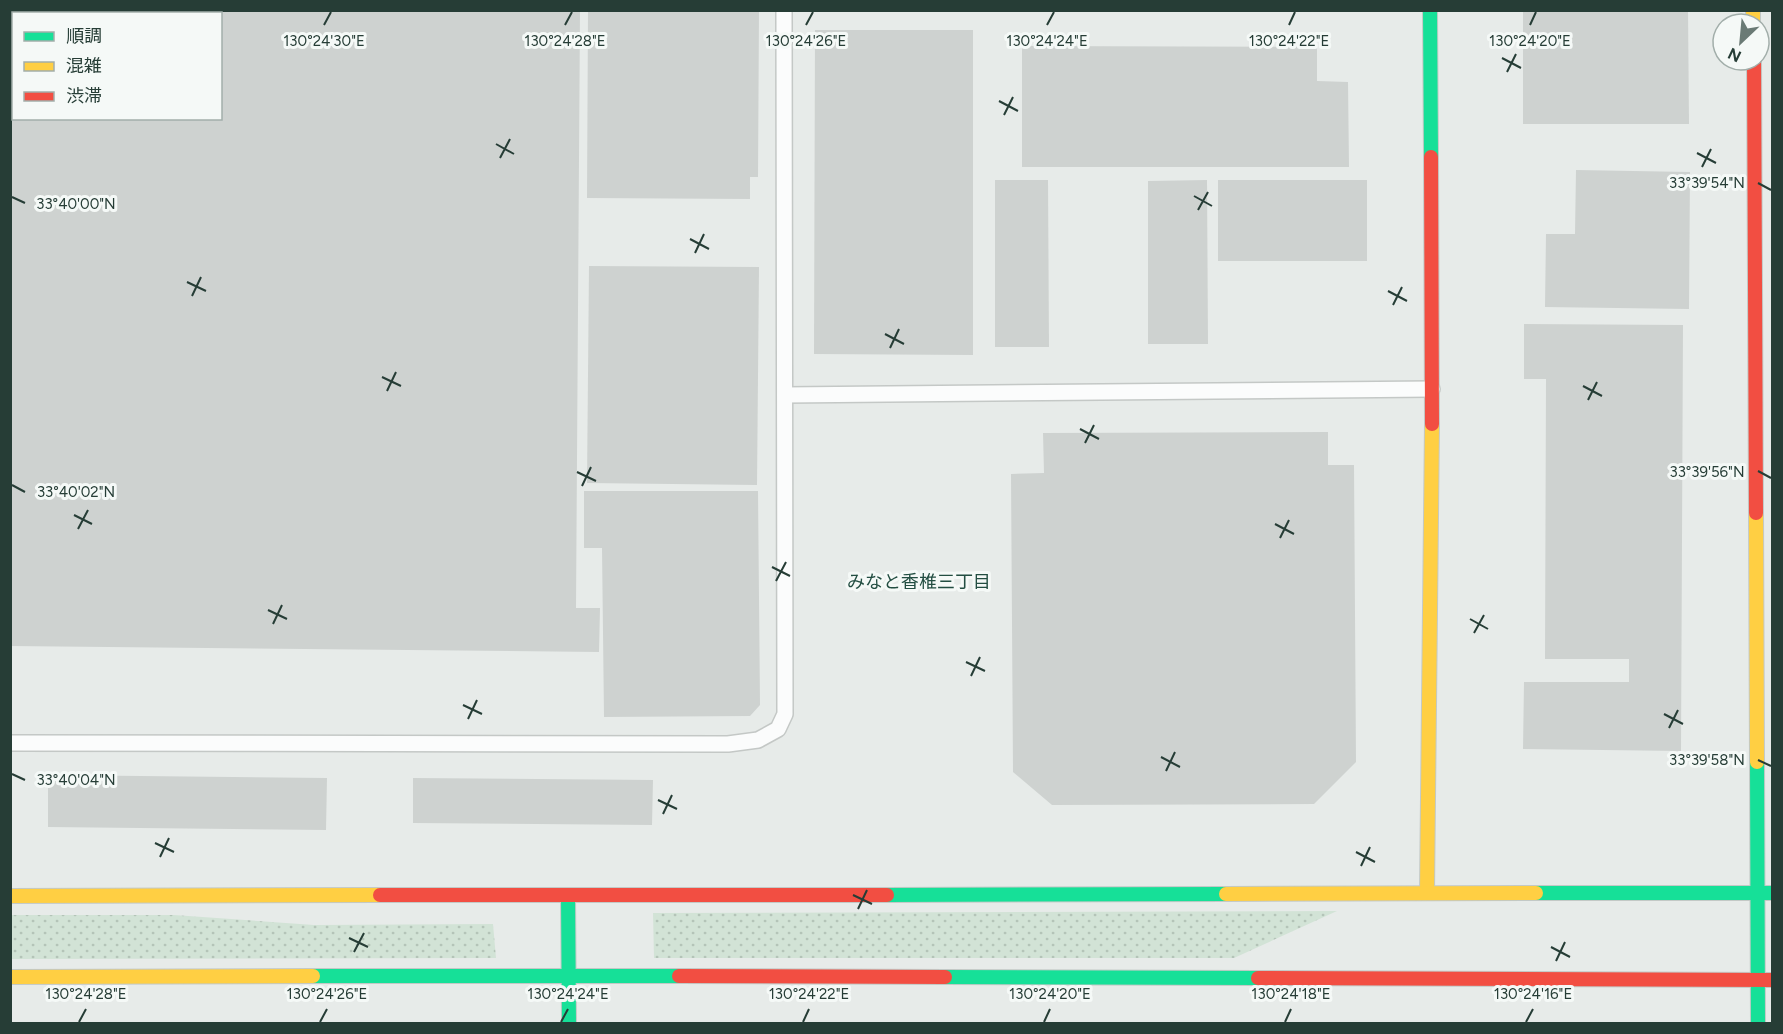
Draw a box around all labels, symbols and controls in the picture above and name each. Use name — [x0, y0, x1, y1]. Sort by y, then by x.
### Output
legend — [12, 12, 222, 120]
north arrow — [1711, 12, 1771, 72]
text: 順調 — [66, 25, 102, 47]
text: 130°24'30"E — [283, 32, 365, 50]
text: 130°24'28"E — [524, 32, 606, 50]
text: 130°24'26"E — [766, 32, 846, 50]
text: 130°24'24"E — [1006, 32, 1088, 50]
text: 130°24'22"E — [1249, 32, 1329, 50]
text: 130°24'20"E — [1489, 32, 1571, 50]
text: N — [1725, 44, 1744, 66]
text: 混雑 — [66, 55, 102, 77]
text: 渋滞 — [66, 85, 102, 107]
text: 33°39'54"N — [1669, 174, 1745, 192]
text: 33°40'00"N — [36, 195, 116, 213]
text: 33°39'56"N — [1669, 463, 1745, 481]
text: 33°40'02"N — [37, 483, 115, 501]
district label: みなと香椎三丁目 — [847, 571, 991, 593]
text: 33°39'58"N — [1669, 751, 1745, 769]
text: 33°40'04"N — [36, 771, 116, 789]
text: 130°24'28"E — [45, 985, 127, 1003]
text: 130°24'26"E — [287, 985, 367, 1003]
text: 130°24'24"E — [527, 985, 609, 1003]
text: 130°24'22"E — [769, 985, 849, 1003]
text: 130°24'20"E — [1009, 985, 1091, 1003]
text: 130°24'18"E — [1251, 985, 1331, 1003]
text: 130°24'16"E — [1494, 985, 1572, 1003]

